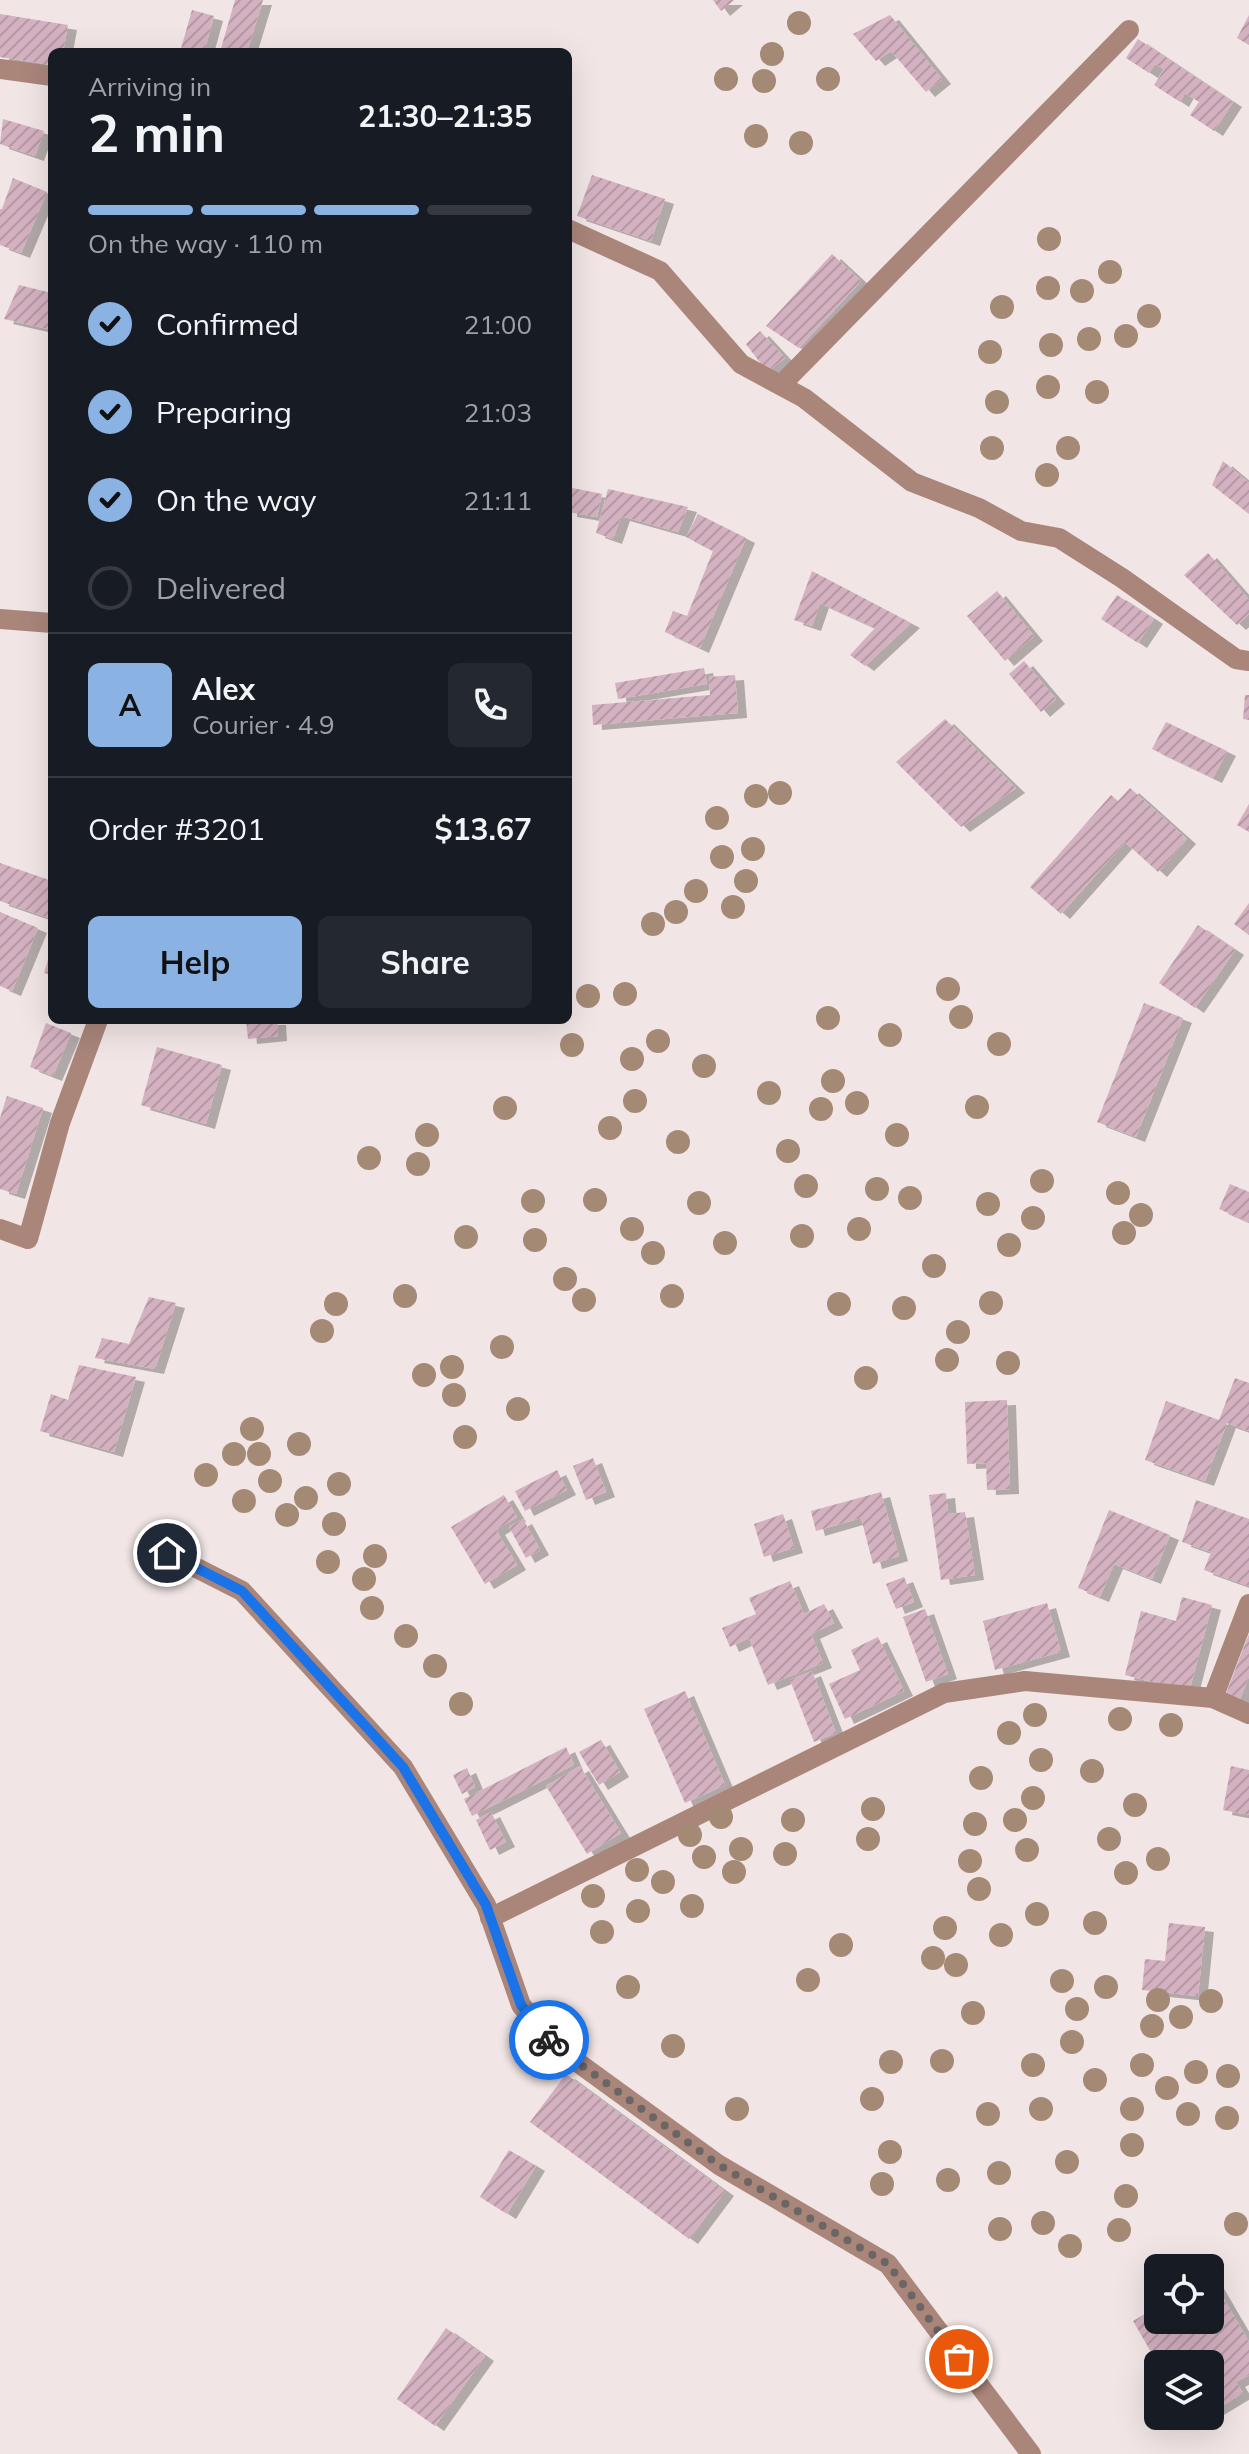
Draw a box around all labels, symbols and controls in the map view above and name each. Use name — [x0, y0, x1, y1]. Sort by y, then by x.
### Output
text: Arriving in — [88, 70, 211, 103]
text: 21:30–21:35 — [358, 97, 532, 135]
text: 2 min — [88, 100, 225, 165]
text: On the way · 110 m — [88, 227, 323, 260]
icon: check — [88, 302, 132, 346]
text: Confirmed — [156, 305, 299, 343]
text: 21:00 — [464, 308, 532, 341]
icon: check — [88, 390, 132, 434]
text: Preparing — [156, 393, 292, 431]
text: 21:03 — [464, 396, 532, 429]
icon: check — [88, 478, 132, 522]
text: On the way — [156, 481, 316, 519]
text: 21:11 — [464, 484, 532, 517]
text: Delivered — [156, 569, 286, 607]
button: phone — [448, 663, 532, 747]
text: Alex — [192, 670, 255, 708]
text: A — [119, 686, 141, 724]
text: Courier · 4.9 — [192, 708, 335, 741]
text: Order #3201 — [88, 810, 265, 848]
text: $13.67 — [435, 810, 532, 848]
button: Help — [88, 916, 302, 1008]
button: Share — [318, 916, 532, 1008]
pin — [133, 1519, 201, 1587]
icon: home — [145, 1531, 189, 1575]
courier — [509, 2000, 589, 2080]
icon: bike — [527, 2018, 571, 2062]
map controls — [1144, 2254, 1224, 2430]
button: locate — [1144, 2254, 1224, 2334]
pin — [925, 2325, 993, 2393]
icon: bag — [937, 2337, 981, 2381]
button: layers — [1144, 2350, 1224, 2430]

